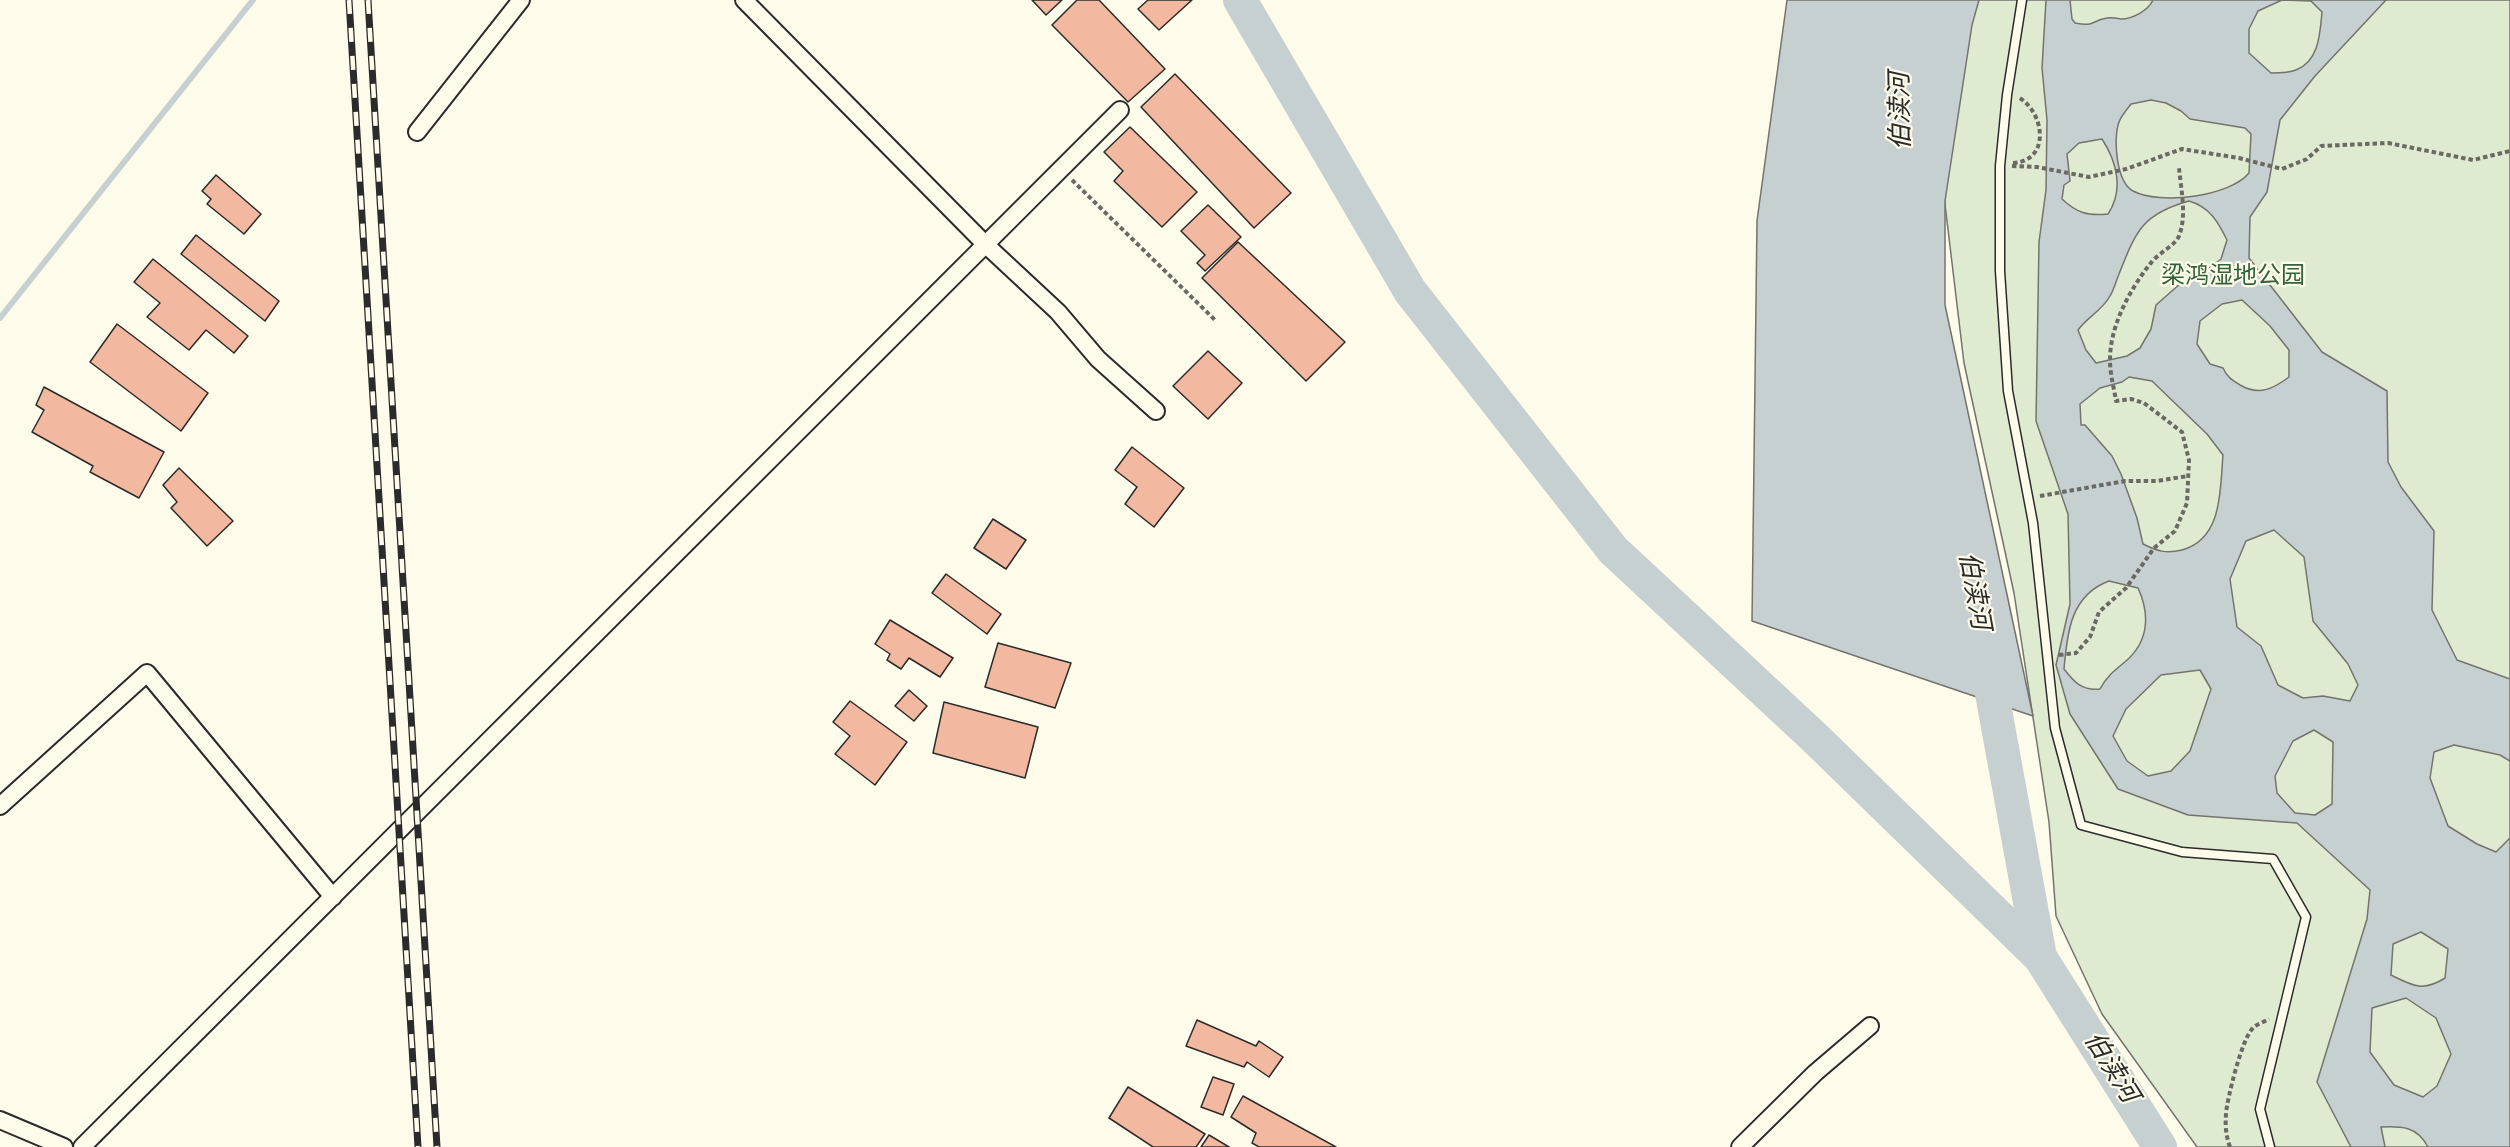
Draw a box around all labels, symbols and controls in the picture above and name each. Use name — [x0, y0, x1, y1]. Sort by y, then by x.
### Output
water label: 伯渎河 — [1886, 72, 1918, 150]
park label: 梁鸿湿地公园 — [2161, 263, 2305, 291]
water label: 伯渎河 — [1951, 550, 1995, 632]
water label: 伯渎河 — [2076, 1027, 2144, 1109]

